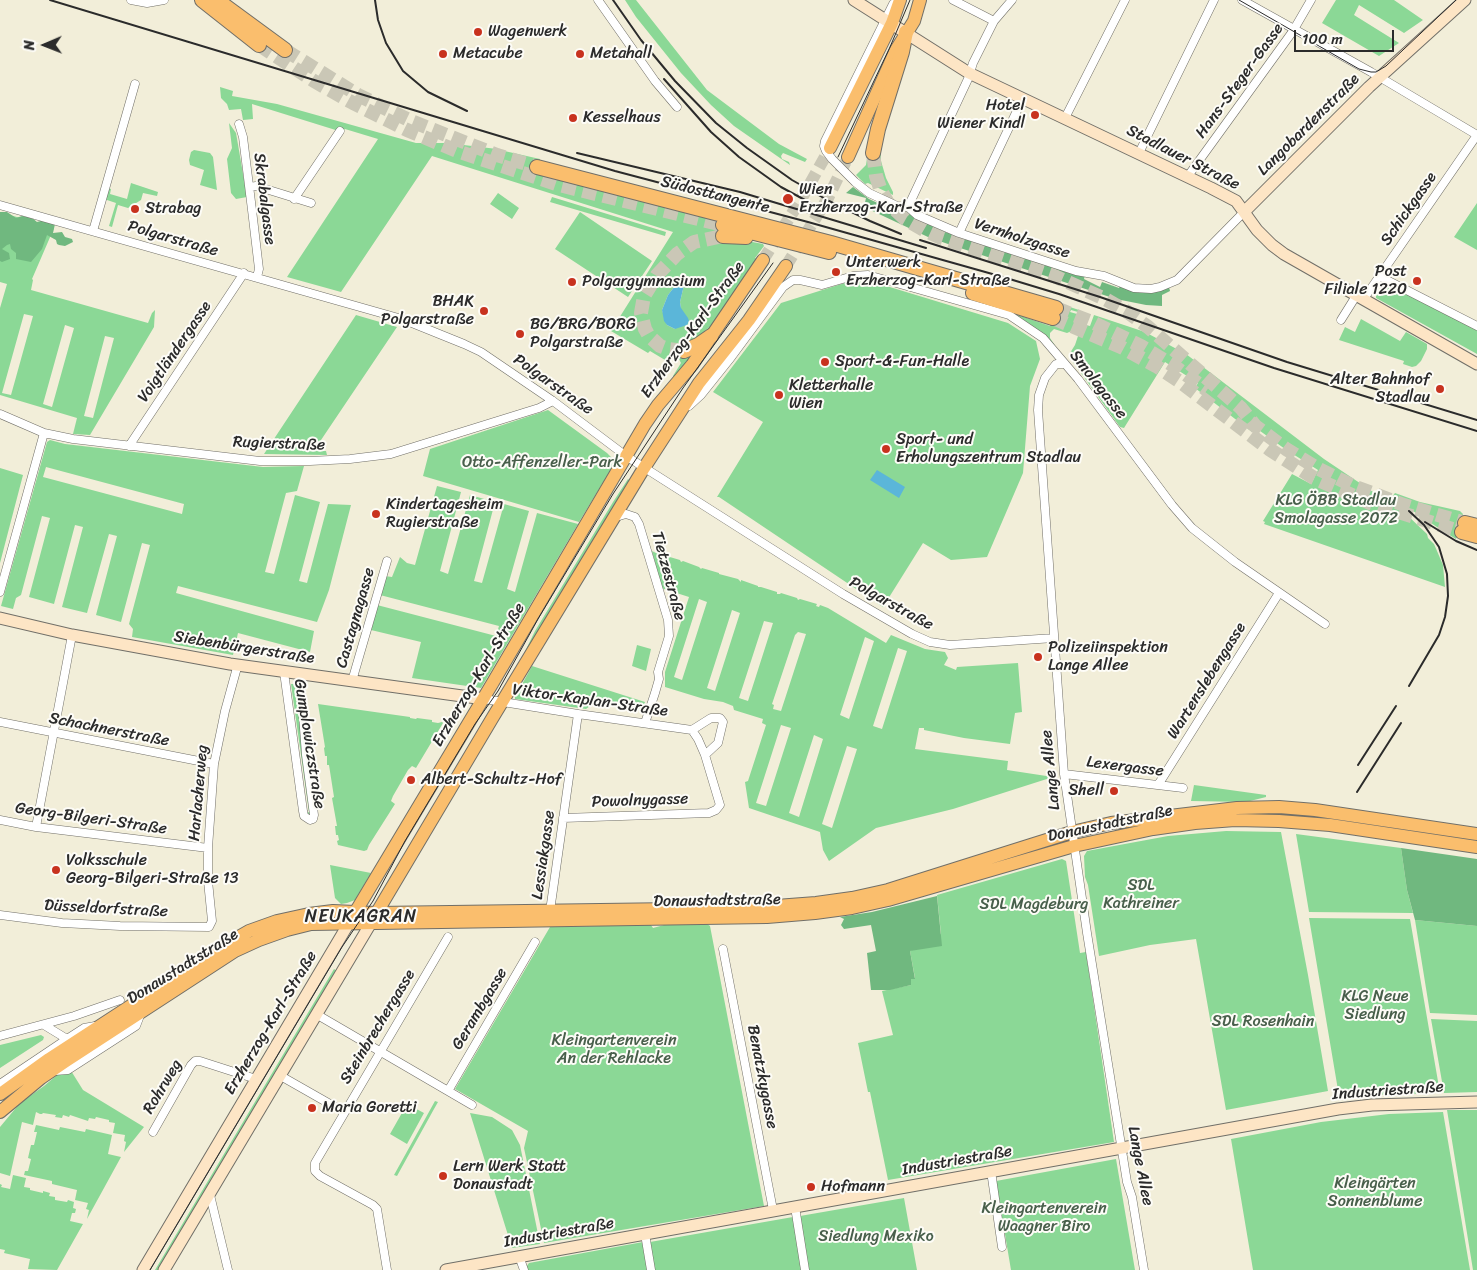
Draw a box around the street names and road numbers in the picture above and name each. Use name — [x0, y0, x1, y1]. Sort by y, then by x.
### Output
street label: Hans-Steger-Gasse — [1192, 20, 1288, 142]
street label: Langobardenstraße — [1254, 70, 1364, 180]
street label: Stadlauer Straße — [1123, 121, 1243, 195]
street label: Skrabalgasse — [249, 152, 279, 246]
street label: Schickgasse — [1377, 169, 1441, 249]
street label: Südosttangente — [659, 172, 771, 218]
street label: Vernholzgasse — [972, 215, 1072, 263]
street label: Polgarstraße — [126, 217, 220, 261]
street label: Erzherzog-Karl-Straße — [637, 258, 749, 402]
street label: Voigtländergasse — [134, 298, 216, 406]
street label: Smolagasse — [1065, 347, 1131, 423]
street label: Polgarstraße — [509, 350, 597, 420]
street label: Rugierstraße — [232, 433, 326, 455]
street label: Tietzestraße — [647, 529, 689, 623]
street label: Castagnagasse — [333, 566, 379, 670]
street label: Polgarstraße — [846, 573, 936, 635]
street label: Erzherzog-Karl-Straße — [429, 600, 529, 750]
street label: Wartenslebengasse — [1163, 619, 1251, 743]
street label: Siebenbürgerstraße — [172, 627, 316, 669]
street label: Gumplowiczstraße — [289, 678, 329, 810]
street label: Viktor-Kaplan-Straße — [511, 681, 669, 721]
street label: Schachnerstraße — [47, 709, 171, 751]
street label: Lange Allee — [1037, 729, 1065, 811]
street label: Harlacherweg — [185, 744, 213, 842]
street label: Lexergasse — [1085, 753, 1165, 781]
street label: Powolnygasse — [591, 790, 689, 812]
street label: Georg-Bilgeri-Straße — [14, 799, 168, 839]
street label: Donaustadtstraße — [1046, 801, 1174, 847]
street label: Lessiakgasse — [528, 809, 560, 901]
street label: Donaustadtstraße — [653, 890, 781, 912]
street label: Düsseldorfstraße — [44, 896, 168, 922]
street label: Donaustadtstraße — [124, 925, 242, 1009]
street label: Erzherzog-Karl-Straße — [221, 948, 321, 1098]
street label: Gerambgasse — [448, 965, 512, 1053]
street label: Steinbrechergasse — [336, 966, 420, 1088]
street label: Benatzkygasse — [743, 1023, 781, 1131]
street label: Rohrweg — [139, 1056, 187, 1118]
street label: Industriestraße — [1332, 1078, 1444, 1104]
street label: Lange Allee — [1123, 1125, 1157, 1207]
street label: Industriestraße — [900, 1142, 1014, 1180]
street label: Industriestraße — [502, 1214, 616, 1252]

